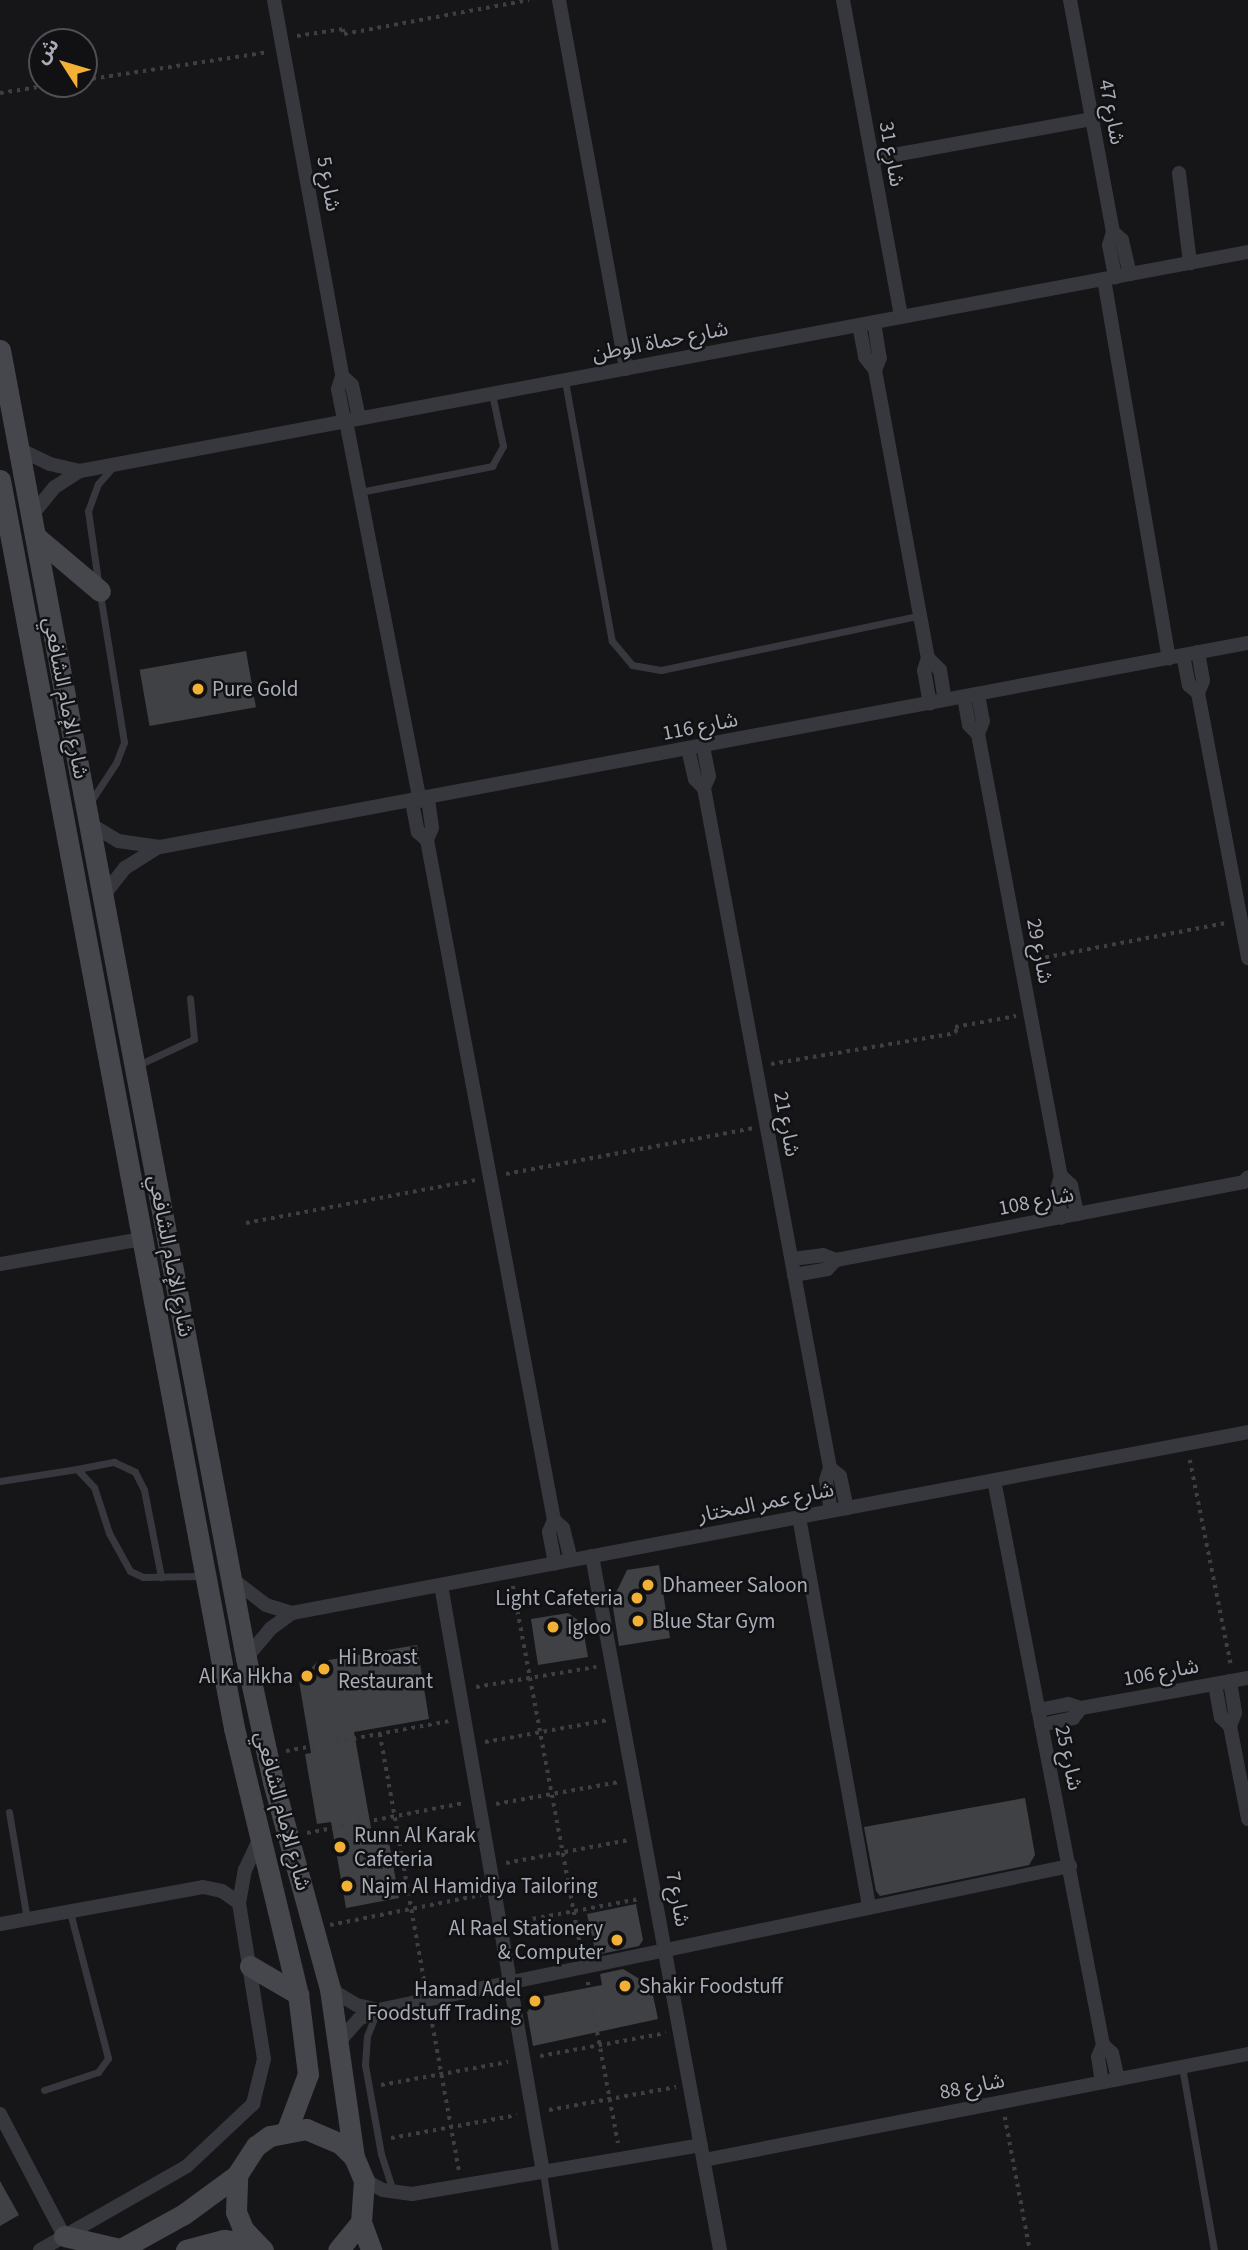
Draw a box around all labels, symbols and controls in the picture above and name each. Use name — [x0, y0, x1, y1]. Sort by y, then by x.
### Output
north arrow — [28, 28, 98, 98]
text: ش — [29, 33, 66, 70]
street label: شارع 47 — [1093, 77, 1131, 147]
street label: شارع 31 — [874, 119, 910, 189]
street label: شارع 5 — [312, 154, 346, 214]
street label: شارع حماة الوطن — [590, 315, 730, 367]
street label: شارع الإمام الشافعي — [38, 615, 94, 781]
place label: Pure Gold — [212, 676, 298, 702]
marker: Pure Gold — [190, 681, 206, 697]
street label: شارع 116 — [660, 706, 740, 746]
street label: شارع 29 — [1021, 916, 1059, 986]
street label: شارع 21 — [768, 1089, 806, 1159]
street label: شارع الإمام الشافعي — [143, 1173, 199, 1339]
street label: شارع 108 — [996, 1181, 1076, 1221]
street label: شارع عمر المختار — [696, 1476, 836, 1528]
place label: Dhameer Saloon — [662, 1572, 808, 1598]
marker: Dhameer Saloon — [640, 1577, 656, 1593]
place label: Light Cafeteria — [495, 1585, 623, 1611]
marker: Light Cafeteria — [629, 1590, 645, 1606]
place label: Blue Star Gym — [652, 1608, 775, 1634]
marker: Blue Star Gym — [630, 1613, 646, 1629]
place label: Igloo — [567, 1614, 611, 1640]
marker: Igloo — [545, 1619, 561, 1635]
place label: Hi Broast Restaurant — [338, 1644, 433, 1694]
street label: شارع 106 — [1121, 1653, 1201, 1691]
marker: Hi Broast Restaurant — [316, 1661, 332, 1677]
place label: Al Ka Hkha — [199, 1663, 293, 1689]
marker: Al Ka Hkha — [299, 1668, 315, 1684]
street label: شارع 25 — [1050, 1723, 1088, 1793]
street label: شارع الإمام الشافعي — [250, 1729, 316, 1893]
place label: Runn Al Karak Cafeteria — [354, 1822, 476, 1872]
marker: Runn Al Karak Cafeteria — [332, 1839, 348, 1855]
street label: شارع 7 — [660, 1869, 696, 1929]
place label: Najm Al Hamidiya Tailoring — [361, 1873, 598, 1899]
marker: Najm Al Hamidiya Tailoring — [339, 1878, 355, 1894]
place label: Al Rael Stationery & Computer — [449, 1915, 603, 1965]
marker: Al Rael Stationery & Computer — [609, 1932, 625, 1948]
place label: Shakir Foodstuff — [639, 1973, 783, 1999]
place label: Hamad Adel Foodstuff Trading — [367, 1976, 521, 2026]
marker: Shakir Foodstuff — [617, 1978, 633, 1994]
marker: Hamad Adel Foodstuff Trading — [527, 1993, 543, 2009]
street label: شارع 88 — [937, 2067, 1007, 2105]

